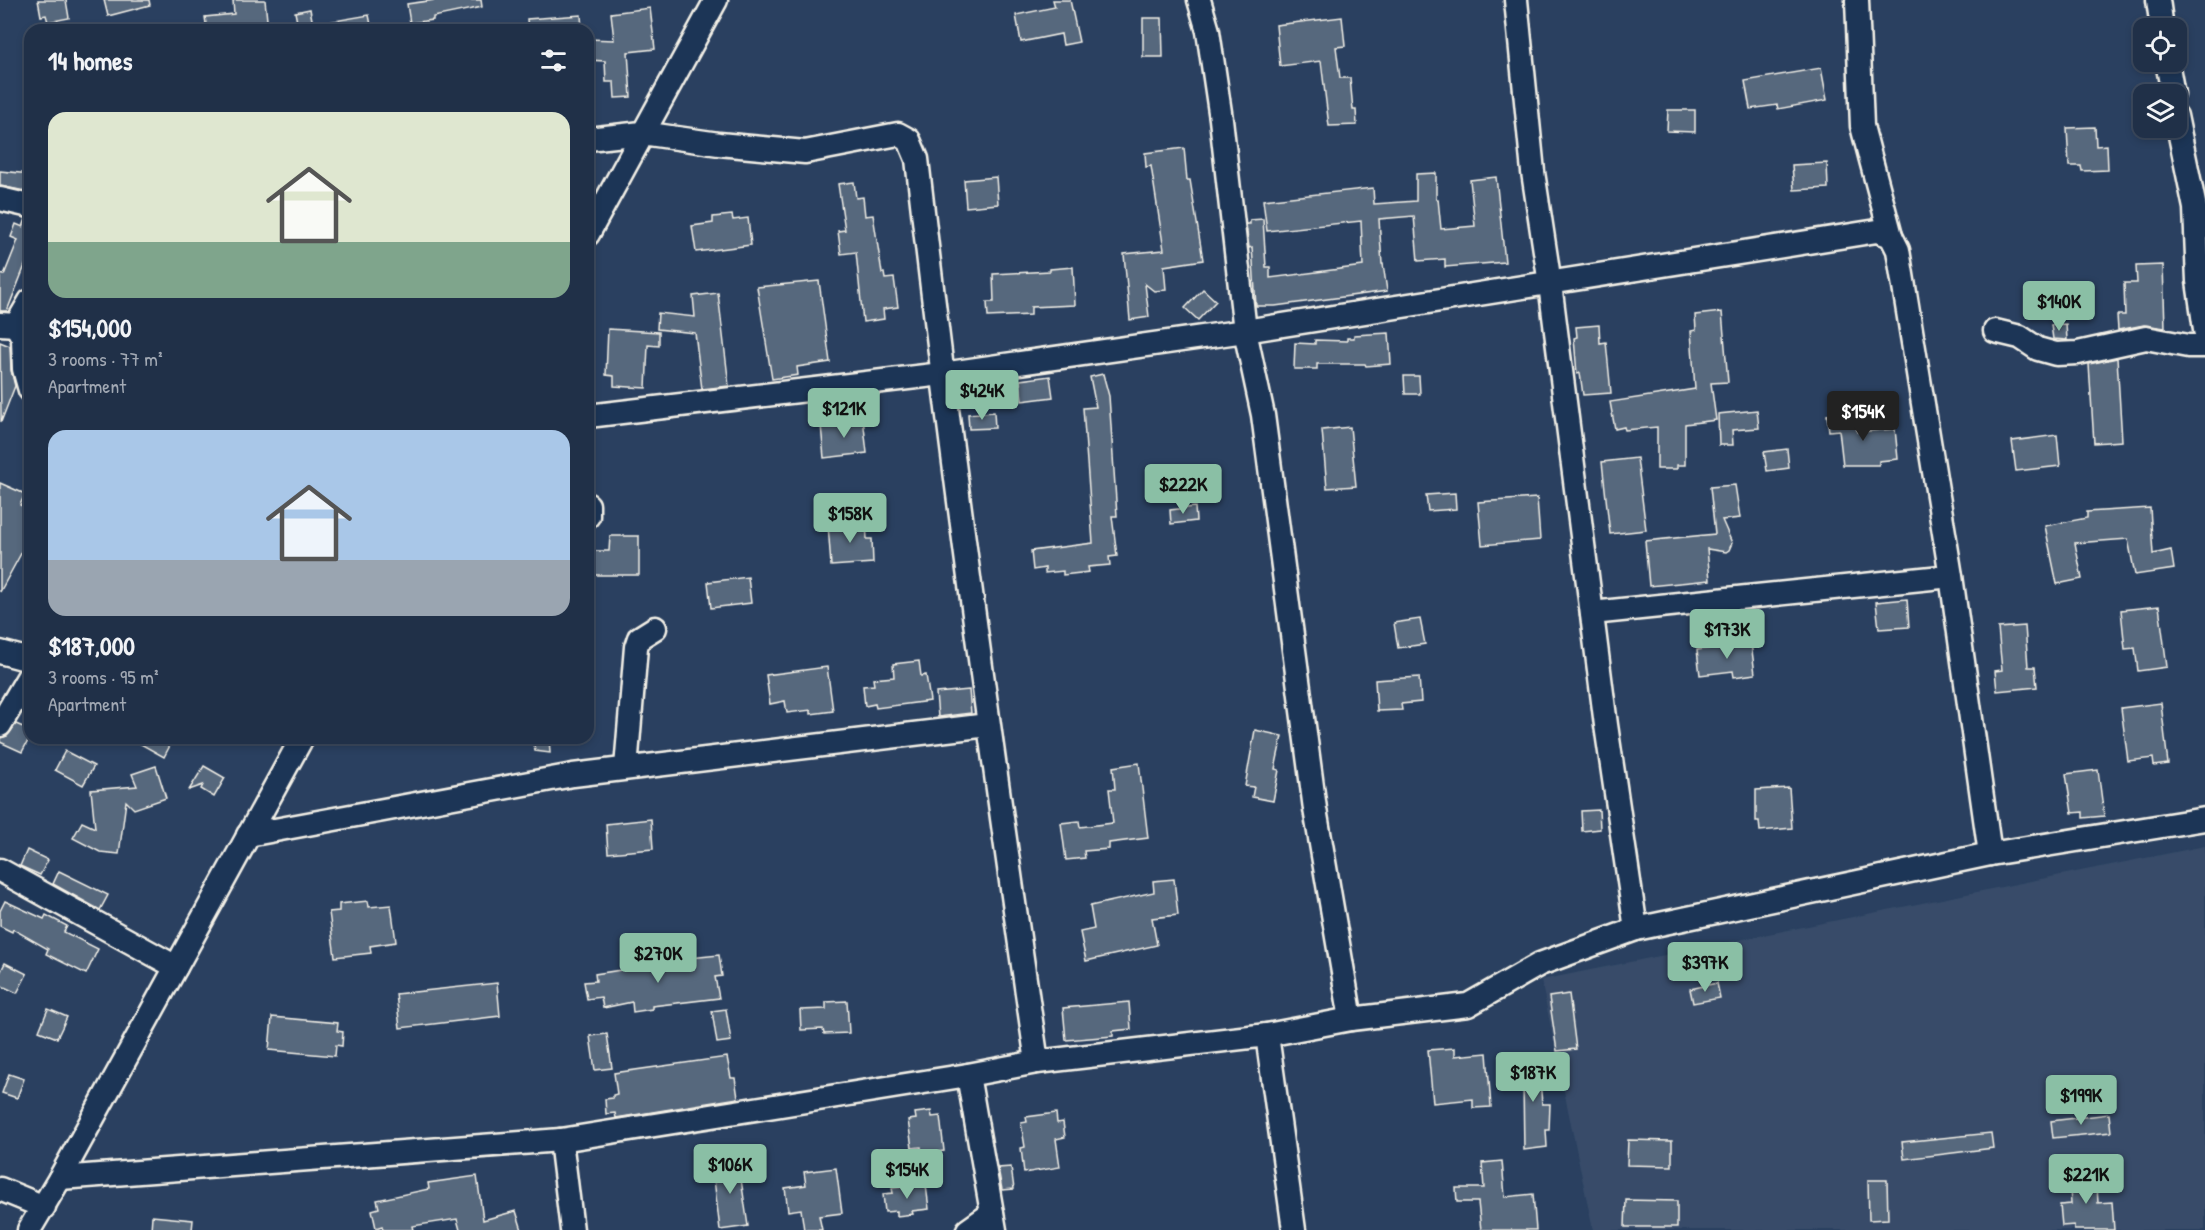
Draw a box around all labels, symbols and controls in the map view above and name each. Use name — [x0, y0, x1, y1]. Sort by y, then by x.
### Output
map controls — [2133, 18, 2187, 138]
button: locate — [2133, 18, 2187, 72]
text: 14 homes — [48, 43, 133, 78]
icon: filters — [537, 44, 570, 77]
button: layers — [2133, 84, 2187, 138]
icon: home — [255, 151, 363, 259]
pin: $140K — [2017, 281, 2101, 332]
text: $140K — [2037, 287, 2081, 314]
text: $154,000 — [48, 310, 132, 345]
text: 3 rooms · 77 m² — [48, 345, 162, 372]
pin: $424K — [940, 370, 1024, 421]
text: Apartment — [48, 372, 126, 399]
text: $424K — [960, 376, 1004, 403]
pin: $121K — [802, 388, 886, 439]
pin: $154K — [1821, 391, 1905, 442]
text: $121K — [822, 394, 866, 421]
text: $154K — [1841, 397, 1885, 424]
pin: $222K — [1141, 464, 1225, 515]
icon: home — [255, 469, 363, 577]
text: $222K — [1159, 470, 1207, 497]
pin: $158K — [808, 493, 892, 544]
text: $158K — [828, 499, 872, 526]
pin: $173K — [1685, 609, 1769, 660]
text: $173K — [1704, 615, 1750, 642]
text: $187,000 — [48, 628, 135, 663]
text: 3 rooms · 95 m² — [48, 663, 158, 690]
text: Apartment — [48, 690, 126, 717]
pin: $270K — [616, 933, 700, 984]
text: $270K — [634, 939, 682, 966]
pin: $397K — [1663, 942, 1747, 993]
text: $397K — [1682, 948, 1728, 975]
pin: $187K — [1491, 1052, 1575, 1103]
text: $187K — [1510, 1058, 1556, 1085]
pin: $199K — [2039, 1075, 2123, 1126]
text: $199K — [2060, 1081, 2102, 1108]
pin: $106K — [688, 1144, 772, 1195]
pin: $154K — [865, 1149, 949, 1200]
text: $106K — [708, 1150, 752, 1177]
pin: $221K — [2044, 1154, 2128, 1205]
text: $154K — [885, 1155, 929, 1182]
text: $221K — [2063, 1160, 2109, 1187]

